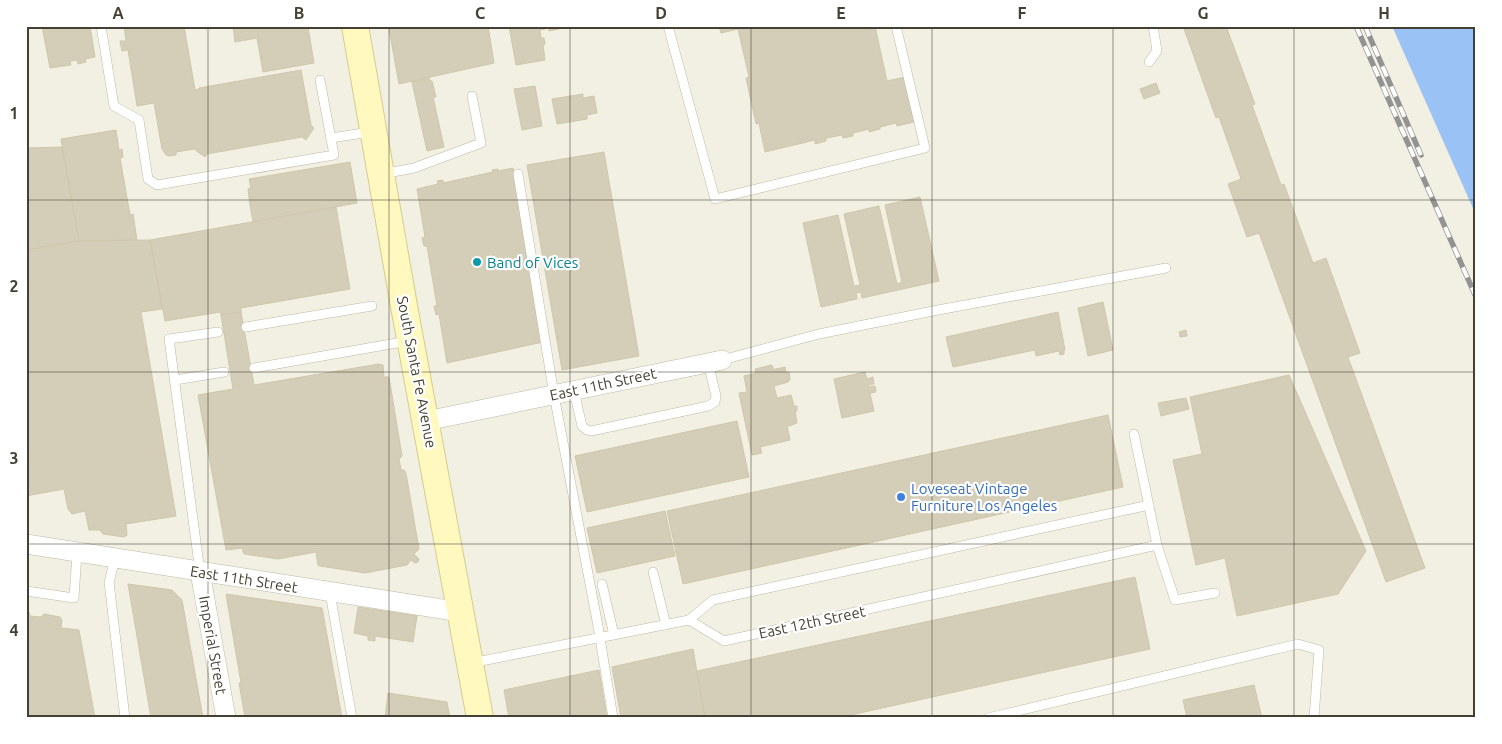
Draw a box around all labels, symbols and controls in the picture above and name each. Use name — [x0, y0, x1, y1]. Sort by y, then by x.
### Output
text: A — [112, 4, 124, 22]
text: B — [294, 4, 304, 22]
text: C — [475, 4, 485, 22]
text: D — [655, 4, 667, 22]
text: E — [836, 4, 846, 22]
text: F — [1018, 4, 1027, 22]
text: G — [1197, 4, 1209, 22]
text: H — [1378, 4, 1390, 22]
text: 1 — [9, 104, 19, 122]
place label: Band of Vices — [487, 254, 578, 271]
marker: Band of Vices — [471, 256, 483, 268]
text: 2 — [9, 277, 19, 295]
street label: South Santa Fe Avenue — [394, 295, 440, 449]
street label: East 11th Street — [548, 364, 658, 404]
text: 3 — [9, 449, 19, 467]
place label: Loveseat Vintage Furniture Los Angeles — [911, 480, 1057, 514]
marker: Loveseat Vintage Furniture Los Angeles — [895, 491, 907, 503]
street label: East 11th Street — [189, 562, 299, 596]
street label: Imperial Street — [196, 594, 230, 696]
street label: East 12th Street — [757, 602, 867, 642]
text: 4 — [9, 621, 19, 639]

